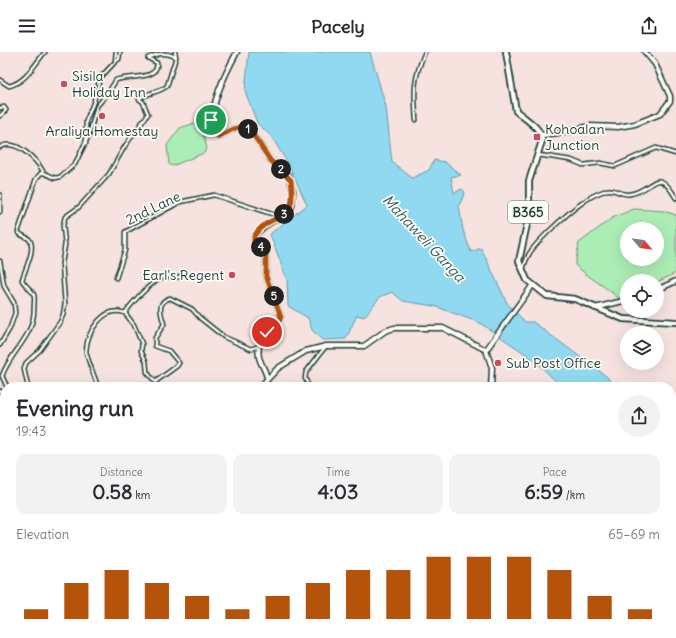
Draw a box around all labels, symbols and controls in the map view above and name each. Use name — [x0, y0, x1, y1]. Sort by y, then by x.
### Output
icon: menu — [16, 15, 38, 37]
text: Pacely — [311, 15, 365, 38]
icon: share — [638, 15, 660, 37]
place label: Sisila Holiday Inn — [72, 67, 146, 101]
marker: Sisila Holiday Inn — [59, 79, 69, 89]
pin — [194, 103, 228, 137]
icon: arrive — [200, 109, 222, 131]
marker: Araliya Homestay — [97, 111, 107, 121]
pin: 1 — [238, 119, 258, 139]
place label: Kohoalan Junction — [545, 120, 605, 154]
place label: Araliya Homestay — [46, 122, 158, 140]
text: 1 — [246, 122, 250, 136]
marker: Kohoalan Junction — [532, 132, 542, 142]
pin: 2 — [271, 159, 291, 179]
text: 2 — [278, 162, 284, 176]
street label: 2nd Lane — [123, 187, 183, 229]
water label: Mahaweli Ganga — [379, 190, 470, 287]
road number: B365 — [508, 201, 548, 223]
pin: 3 — [274, 204, 294, 224]
text: 3 — [281, 207, 287, 221]
north arrow — [620, 222, 664, 266]
map controls — [620, 222, 664, 370]
pin: 4 — [251, 237, 271, 257]
text: 4 — [258, 240, 264, 254]
place label: Earl's Regent — [143, 266, 224, 284]
marker: Earl's Regent — [227, 270, 237, 280]
button: locate — [620, 274, 664, 318]
pin: 5 — [264, 286, 284, 306]
text: 5 — [271, 289, 277, 303]
pin — [250, 315, 284, 349]
icon: check — [256, 321, 278, 343]
button: layers — [620, 326, 664, 370]
place label: Sub Post Office — [506, 354, 601, 372]
marker: Sub Post Office — [493, 358, 503, 368]
text: Evening run — [16, 394, 134, 422]
button: share — [618, 395, 660, 437]
text: 19:43 — [16, 423, 46, 440]
text: Distance — [100, 465, 143, 479]
text: Time — [326, 465, 350, 479]
text: Pace — [543, 465, 567, 479]
text: 0.58 — [92, 479, 133, 504]
text: 4:03 — [318, 479, 358, 504]
text: 6:59 — [524, 479, 563, 504]
text: km — [133, 488, 150, 502]
text: /km — [563, 488, 585, 502]
text: Elevation — [16, 526, 69, 543]
text: 65–69 m — [608, 526, 660, 543]

